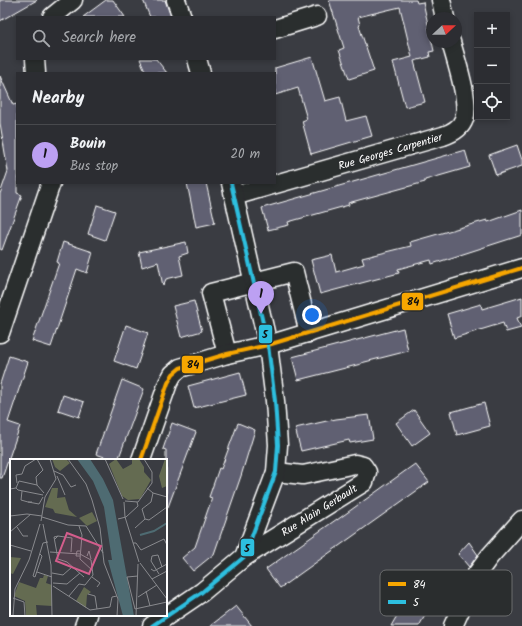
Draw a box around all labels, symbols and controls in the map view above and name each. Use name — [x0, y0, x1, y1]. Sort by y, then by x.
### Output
north arrow — [426, 12, 462, 48]
map controls — [474, 12, 510, 120]
button: + — [474, 12, 510, 48]
search box — [16, 16, 276, 60]
text: Search here — [62, 26, 136, 50]
icon: search — [30, 27, 52, 49]
button: − — [474, 48, 510, 84]
button: locate — [474, 84, 510, 120]
text: Nearby — [32, 85, 84, 112]
street label: Rue Georges Carpentier — [336, 128, 446, 175]
text: Bouin — [70, 132, 106, 156]
text: 1 — [43, 144, 47, 165]
text: 20 m — [230, 144, 260, 165]
text: Bus stop — [70, 156, 118, 177]
pin: 1 — [248, 281, 274, 314]
line badge: 84 — [401, 292, 424, 311]
text: 84 — [407, 293, 419, 311]
your location — [302, 305, 322, 325]
line badge: 5 — [258, 324, 273, 344]
text: 5 — [261, 326, 269, 344]
line badge: 84 — [181, 355, 204, 374]
text: 84 — [187, 356, 199, 374]
inset map — [10, 459, 167, 616]
street label: Rue Alain Gerbault — [278, 480, 362, 542]
line badge: 5 — [240, 538, 255, 557]
text: 5 — [243, 540, 251, 558]
legend — [380, 570, 512, 616]
text: 84 — [413, 576, 426, 594]
text: 5 — [413, 594, 420, 612]

